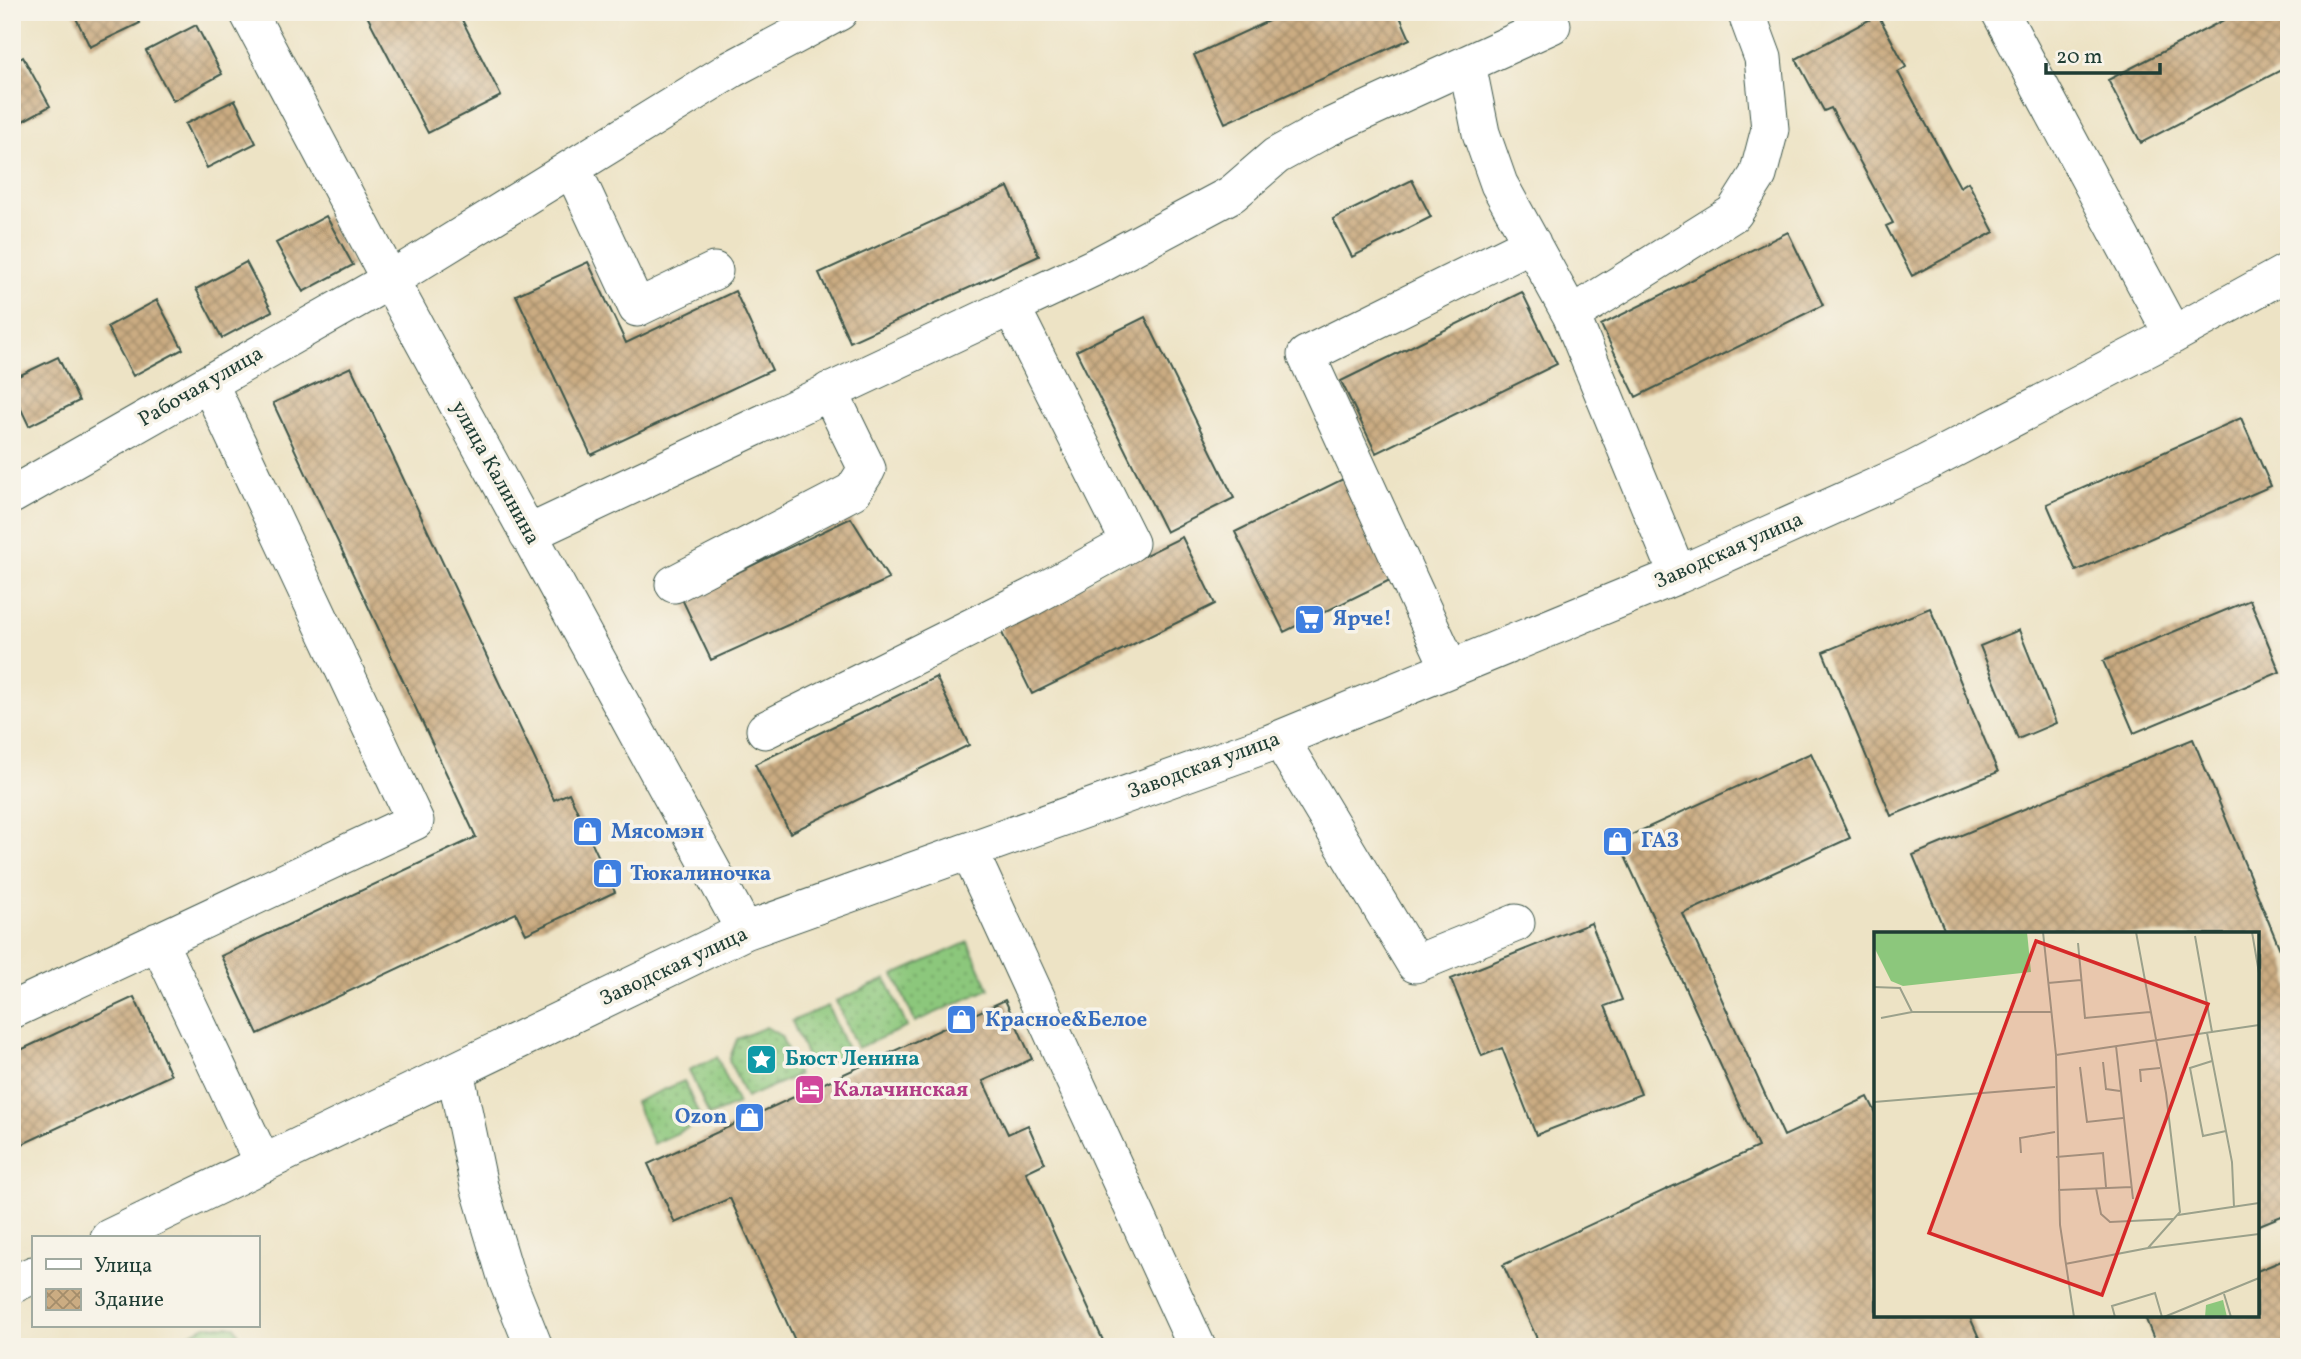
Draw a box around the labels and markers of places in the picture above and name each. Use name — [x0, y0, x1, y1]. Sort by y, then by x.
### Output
supermarket icon: Ярче! — [1293, 602, 1327, 636]
place label: Ярче! — [1333, 605, 1392, 634]
shop icon: Мясомэн — [571, 815, 605, 849]
place label: Мясомэн — [611, 818, 704, 847]
shop icon: ГАЗ — [1601, 824, 1635, 858]
place label: ГАЗ — [1641, 827, 1679, 856]
shop icon: Тюкалиночка — [590, 857, 624, 891]
place label: Тюкалиночка — [630, 860, 771, 889]
shop icon: Красное&Белое — [945, 1003, 979, 1037]
place label: Красное&Белое — [985, 1006, 1147, 1035]
place icon: Бюст Ленина — [745, 1042, 779, 1076]
place label: Бюст Ленина — [785, 1045, 920, 1074]
hotel icon: Калачинская — [793, 1073, 827, 1107]
place label: Калачинская — [833, 1076, 968, 1105]
shop icon: Ozon — [733, 1100, 767, 1134]
place label: Ozon — [675, 1103, 727, 1132]

